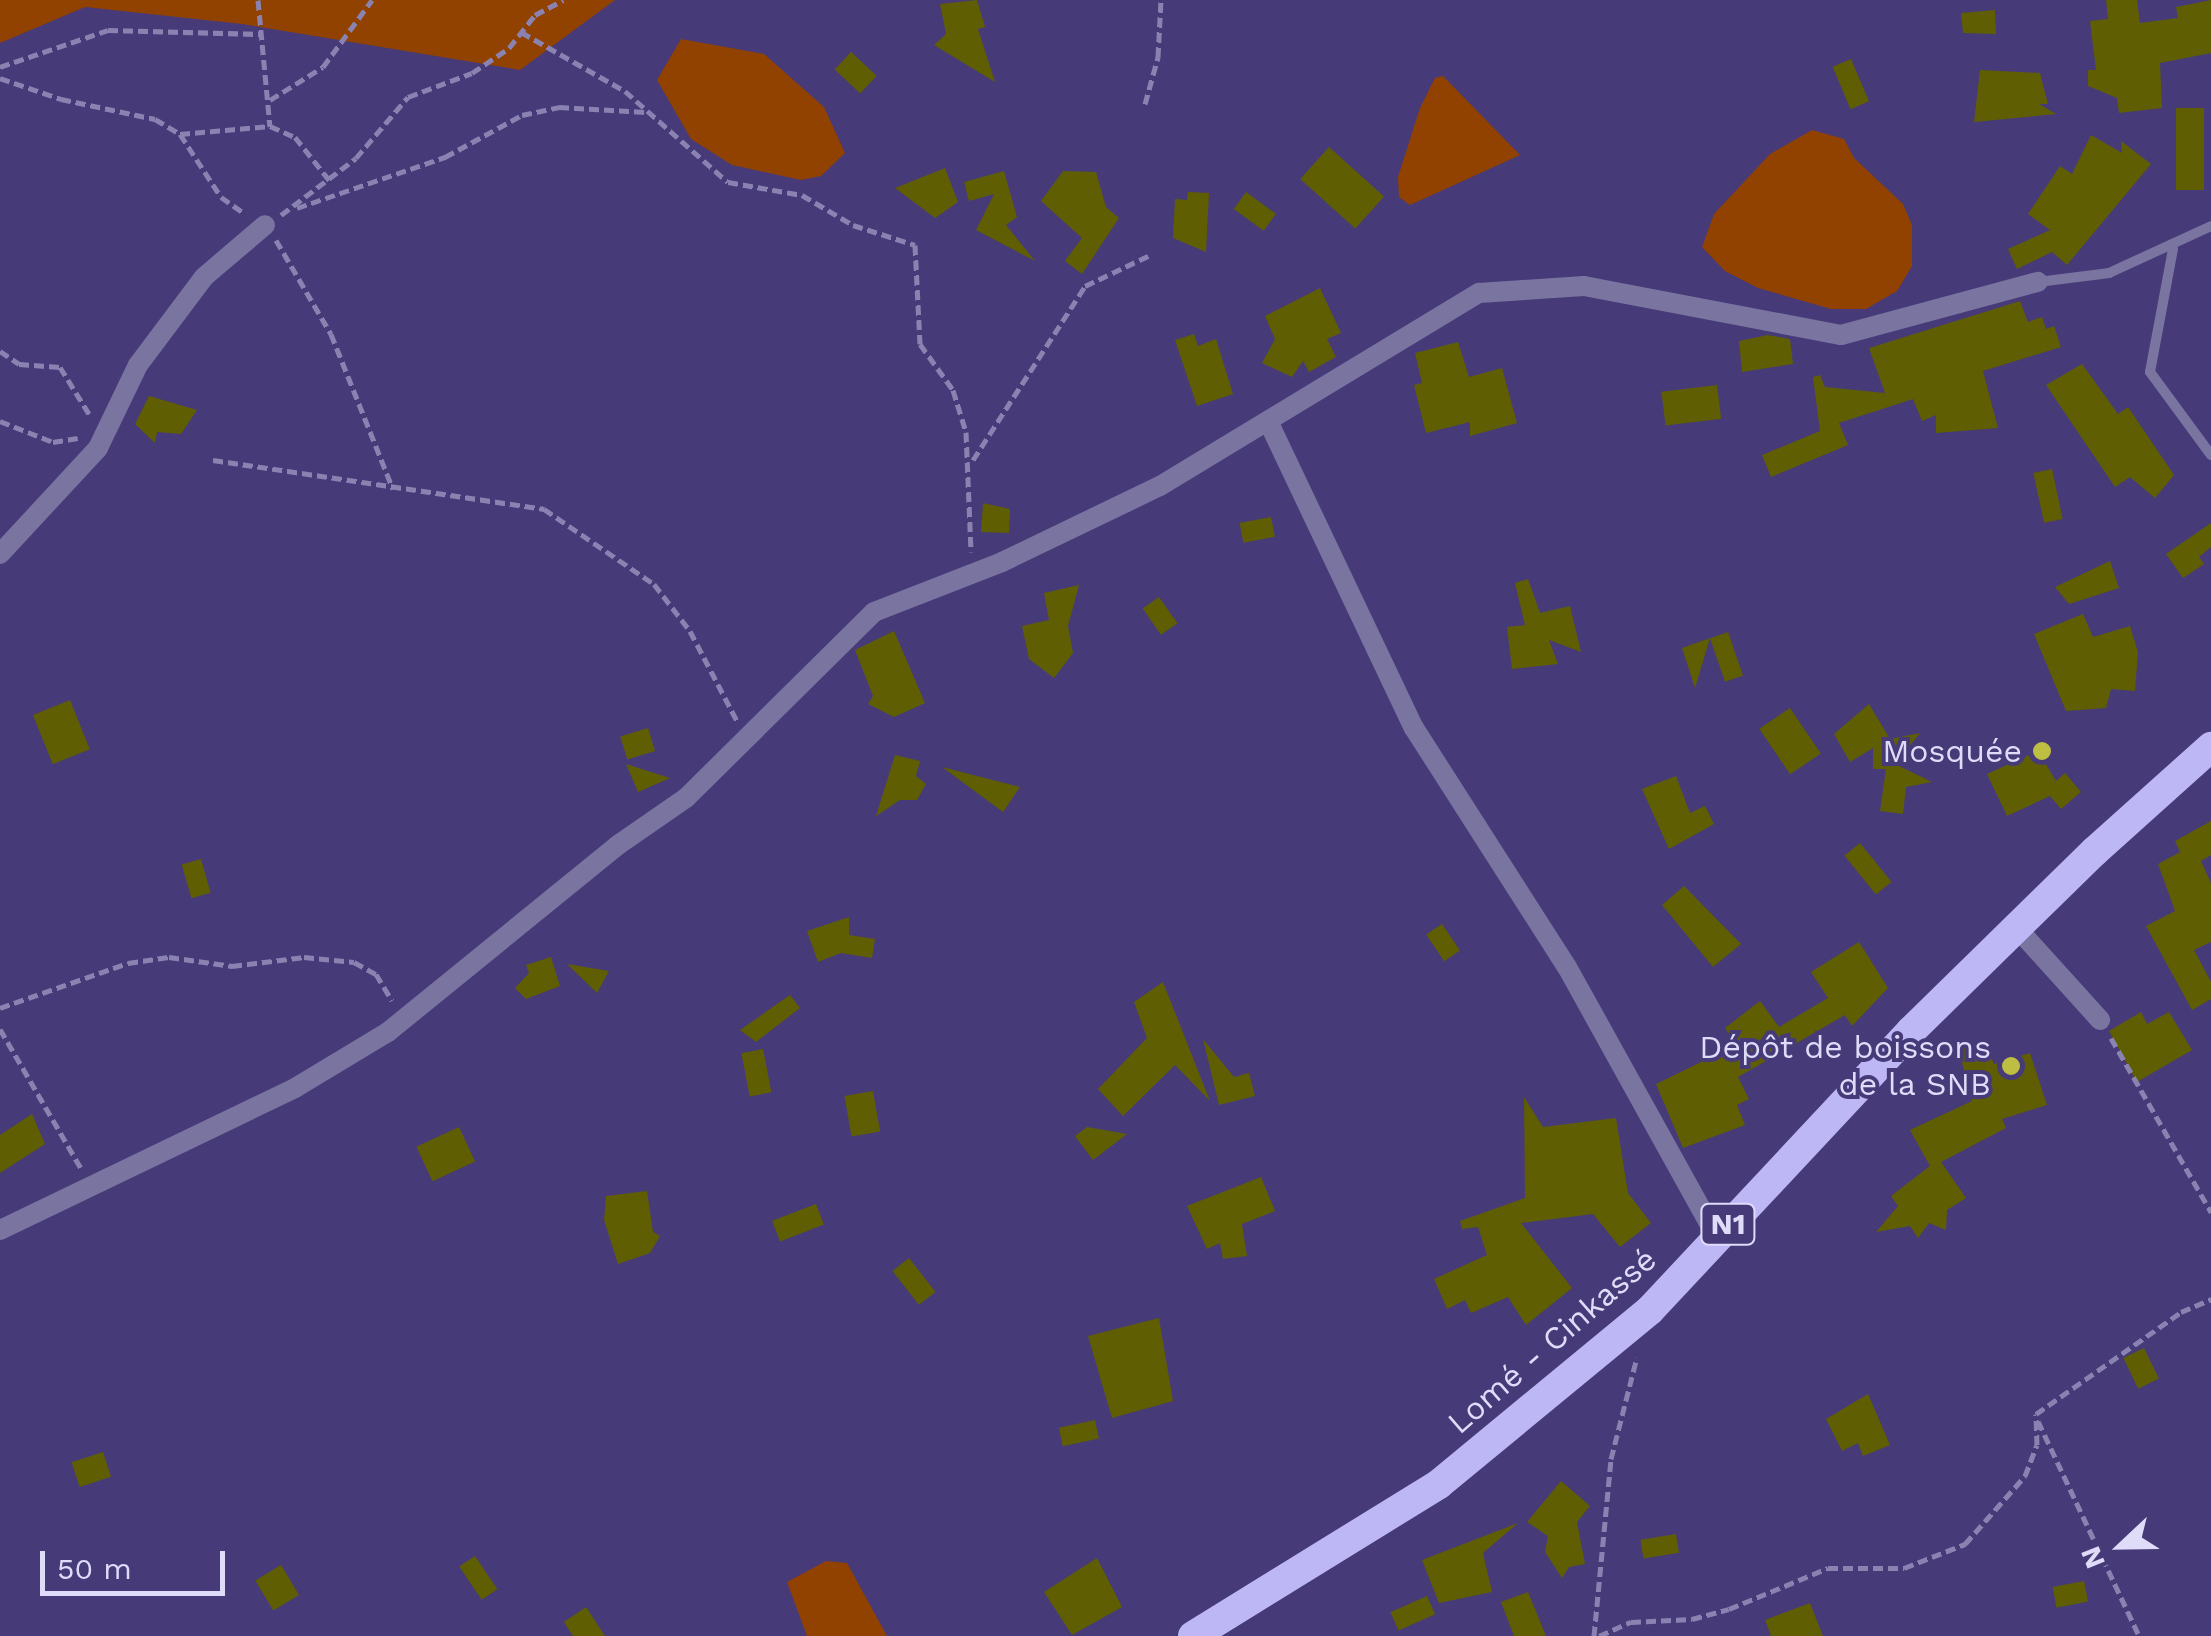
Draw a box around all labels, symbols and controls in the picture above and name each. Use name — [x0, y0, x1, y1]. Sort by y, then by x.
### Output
place label: Mosquée — [1882, 732, 2022, 770]
marker: Mosquée — [2031, 740, 2053, 762]
place label: Dépôt de boissons de la SNB — [1699, 1029, 1991, 1104]
marker: Dépôt de boissons de la SNB — [2000, 1055, 2022, 1077]
road number: N1 — [1698, 1199, 1758, 1249]
street label: Lomé - Cinkassé — [1440, 1240, 1664, 1442]
north arrow — [2071, 1496, 2171, 1596]
scale bar — [45, 1531, 230, 1593]
text: N — [2074, 1542, 2112, 1573]
text: 50 m — [57, 1551, 132, 1586]

